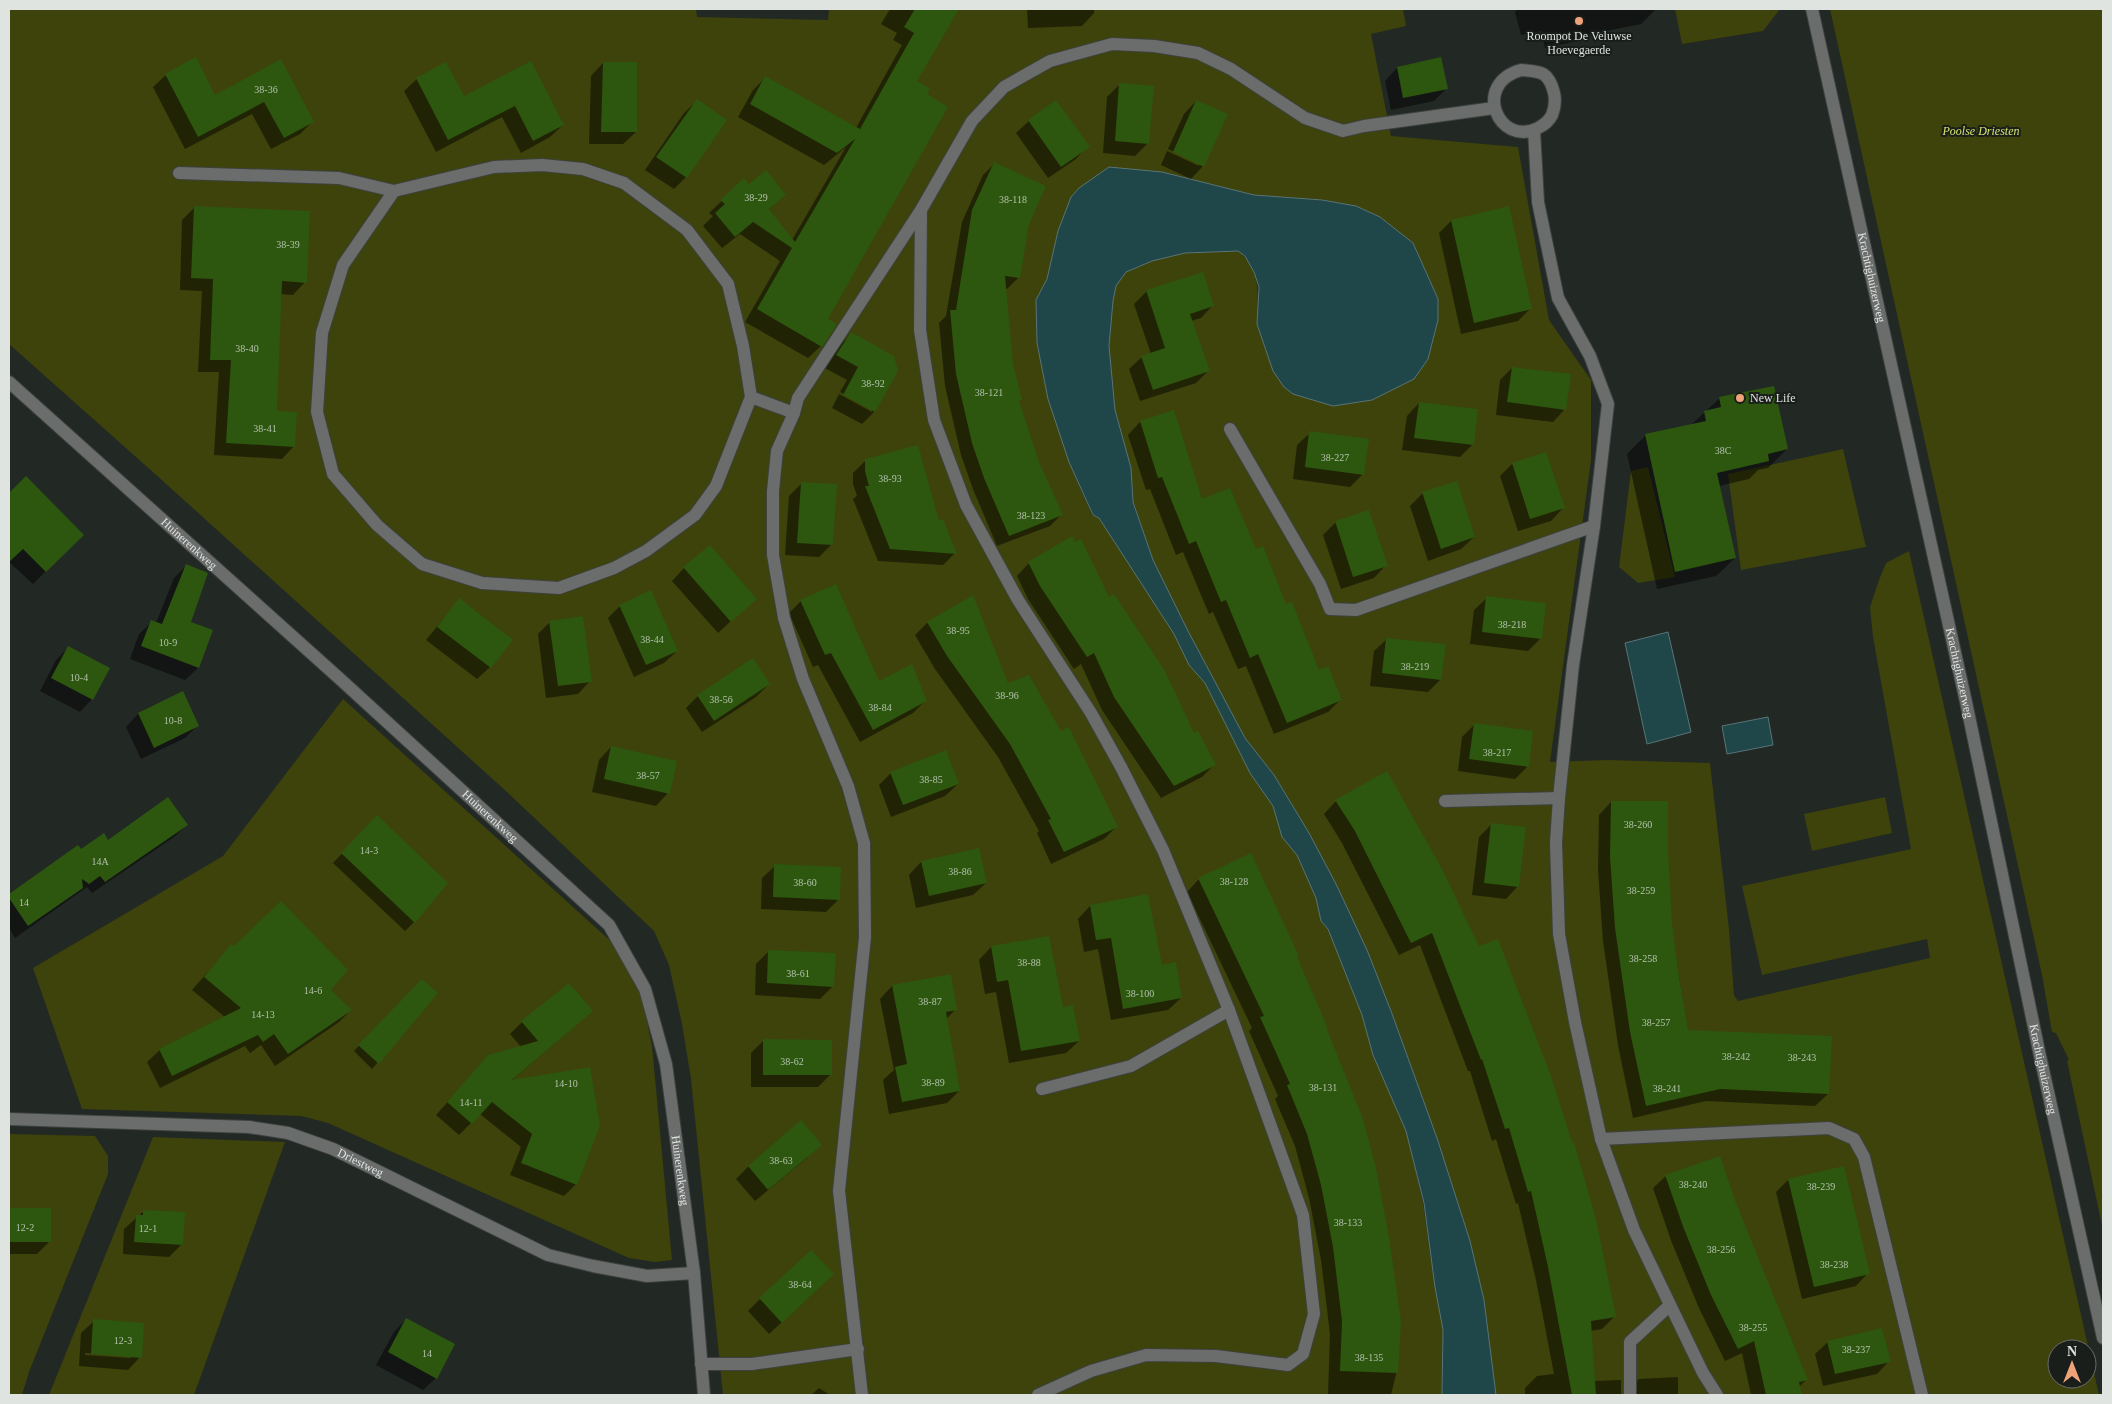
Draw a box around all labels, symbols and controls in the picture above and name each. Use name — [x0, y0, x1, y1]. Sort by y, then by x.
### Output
marker: Roompot De Veluwse Hoevegaerde — [1573, 15, 1585, 27]
place label: Roompot De Veluwse Hoevegaerde — [1526, 29, 1632, 57]
house number: 38-36 — [254, 84, 278, 95]
park label: Poolse Driesten — [1942, 124, 2020, 138]
house number: 38-29 — [744, 192, 768, 203]
house number: 38-118 — [999, 194, 1027, 205]
street label: Krachtighuizerweg — [1855, 231, 1888, 324]
house number: 38-39 — [276, 239, 300, 250]
house number: 38-40 — [235, 343, 259, 354]
house number: 38-92 — [861, 378, 885, 389]
house number: 38-121 — [975, 387, 1003, 398]
place label: New Life — [1750, 391, 1796, 405]
marker: New Life — [1734, 392, 1746, 404]
house number: 38-41 — [253, 423, 277, 434]
house number: 38C — [1715, 445, 1732, 456]
house number: 38-227 — [1321, 452, 1349, 463]
house number: 38-93 — [878, 473, 902, 484]
house number: 38-123 — [1017, 510, 1045, 521]
street label: Huinerenkweg — [158, 515, 220, 572]
house number: 38-218 — [1498, 619, 1526, 630]
house number: 38-95 — [946, 625, 970, 636]
street label: Krachtighuizerweg — [1943, 626, 1976, 719]
house number: 38-44 — [640, 634, 664, 645]
house number: 10-9 — [159, 637, 177, 648]
house number: 38-219 — [1401, 661, 1429, 672]
house number: 10-4 — [70, 672, 88, 683]
house number: 38-96 — [995, 690, 1019, 701]
house number: 38-56 — [709, 694, 733, 705]
house number: 38-84 — [868, 702, 892, 713]
house number: 10-8 — [164, 715, 182, 726]
house number: 38-217 — [1483, 747, 1511, 758]
house number: 38-57 — [636, 770, 660, 781]
house number: 38-85 — [919, 774, 943, 785]
street label: Huinerenkweg — [459, 787, 521, 845]
house number: 38-260 — [1624, 819, 1652, 830]
house number: 14-3 — [360, 845, 378, 856]
house number: 14A — [91, 856, 109, 867]
house number: 38-86 — [948, 866, 972, 877]
house number: 38-128 — [1220, 876, 1248, 887]
house number: 38-60 — [793, 877, 817, 888]
house number: 38-259 — [1627, 885, 1655, 896]
house number: 14 — [19, 897, 29, 908]
house number: 38-258 — [1629, 953, 1657, 964]
house number: 38-88 — [1017, 957, 1041, 968]
house number: 38-61 — [786, 968, 810, 979]
house number: 14-6 — [304, 985, 322, 996]
house number: 38-100 — [1126, 988, 1154, 999]
house number: 38-87 — [918, 996, 942, 1007]
house number: 14-13 — [251, 1009, 275, 1020]
house number: 38-257 — [1642, 1017, 1670, 1028]
street label: Krachtighuizerweg — [2026, 1023, 2060, 1116]
house number: 38-242 — [1722, 1051, 1750, 1062]
house number: 38-243 — [1788, 1052, 1816, 1063]
house number: 38-62 — [780, 1056, 804, 1067]
house number: 38-89 — [921, 1077, 945, 1088]
house number: 14-10 — [554, 1078, 578, 1089]
house number: 38-131 — [1309, 1082, 1337, 1093]
house number: 38-241 — [1653, 1083, 1681, 1094]
house number: 14-11 — [460, 1097, 482, 1108]
street label: Huinerenkweg — [669, 1135, 692, 1206]
street label: Driestweg — [335, 1145, 386, 1180]
house number: 38-63 — [769, 1155, 793, 1166]
house number: 38-240 — [1679, 1179, 1707, 1190]
house number: 38-239 — [1807, 1181, 1835, 1192]
house number: 38-133 — [1334, 1217, 1362, 1228]
house number: 12-2 — [16, 1222, 34, 1233]
house number: 12-1 — [139, 1223, 157, 1234]
house number: 38-256 — [1707, 1244, 1735, 1255]
house number: 38-238 — [1820, 1259, 1848, 1270]
house number: 38-64 — [788, 1279, 812, 1290]
house number: 38-255 — [1739, 1322, 1767, 1333]
house number: 12-3 — [114, 1335, 132, 1346]
north arrow — [2047, 1339, 2097, 1389]
house number: 38-237 — [1842, 1344, 1870, 1355]
text: N — [2067, 1344, 2077, 1359]
house number: 14 — [422, 1348, 432, 1359]
house number: 38-135 — [1355, 1352, 1383, 1363]

